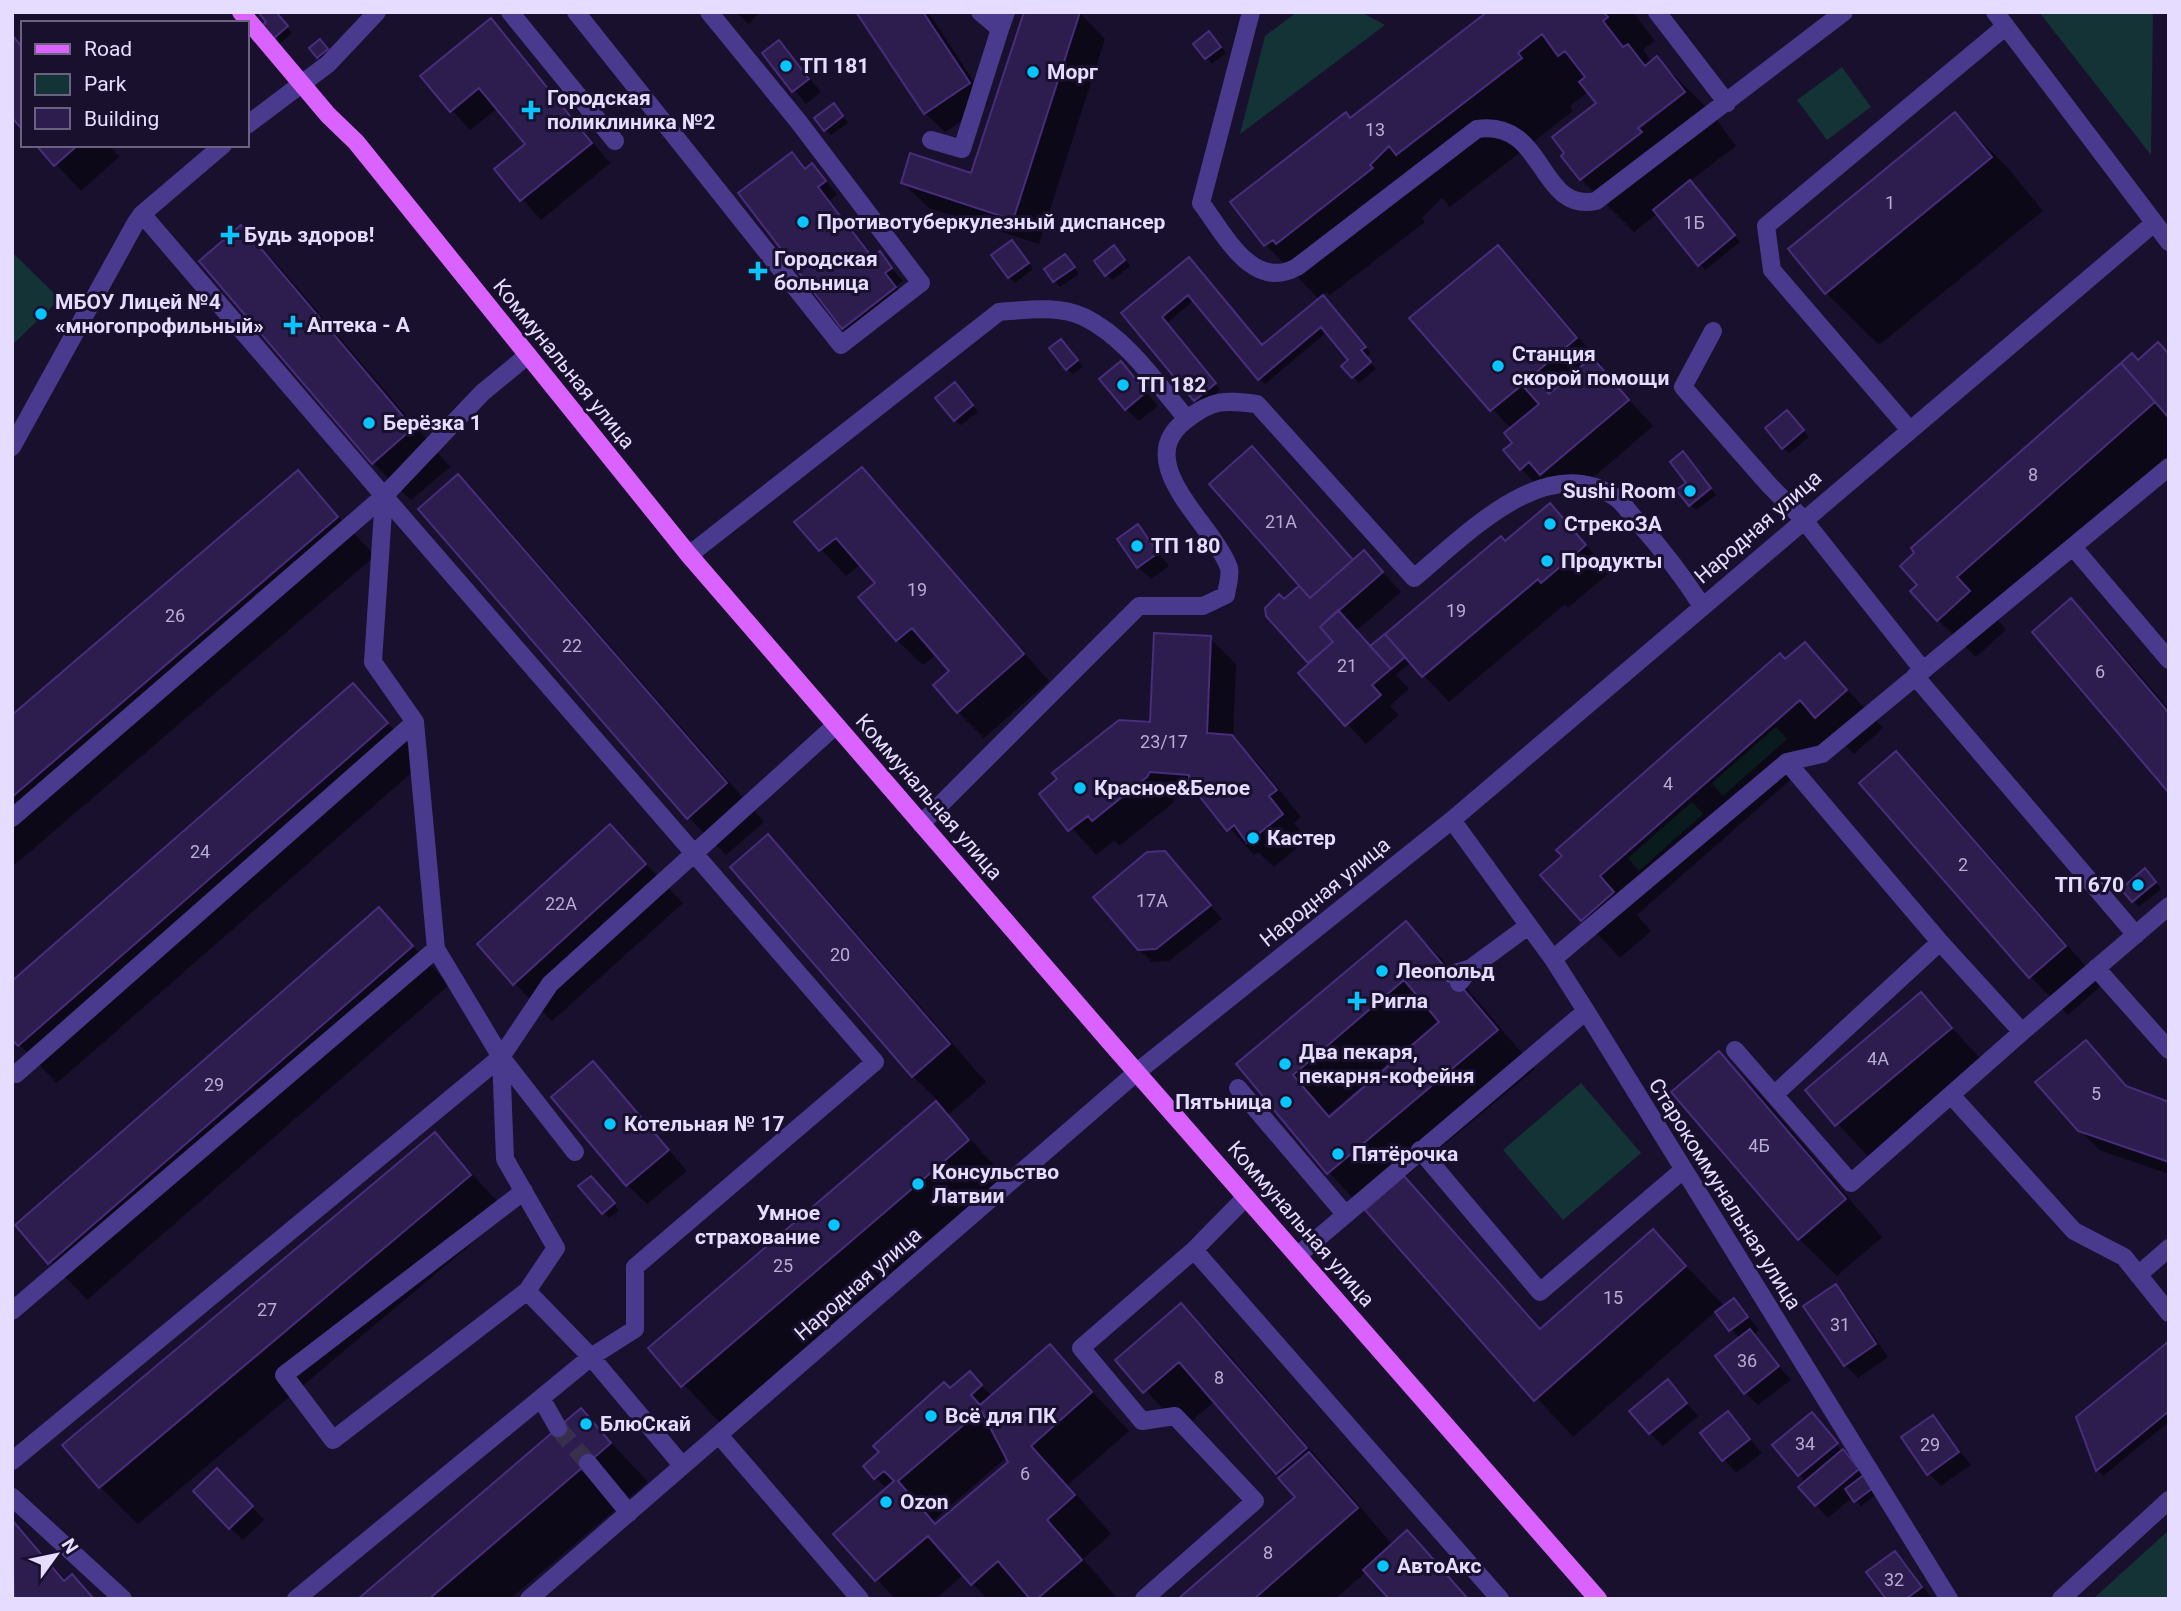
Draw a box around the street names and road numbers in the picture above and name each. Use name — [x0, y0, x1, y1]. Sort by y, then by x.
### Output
street label: Коммунальная улица — [488, 274, 640, 454]
street label: Народная улица — [1690, 465, 1826, 589]
street label: Коммунальная улица — [851, 709, 1007, 885]
street label: Народная улица — [1255, 832, 1395, 952]
street label: Старокоммунальная улица — [1644, 1074, 1806, 1314]
street label: Коммунальная улица — [1223, 1136, 1379, 1312]
street label: Народная улица — [790, 1222, 926, 1346]

